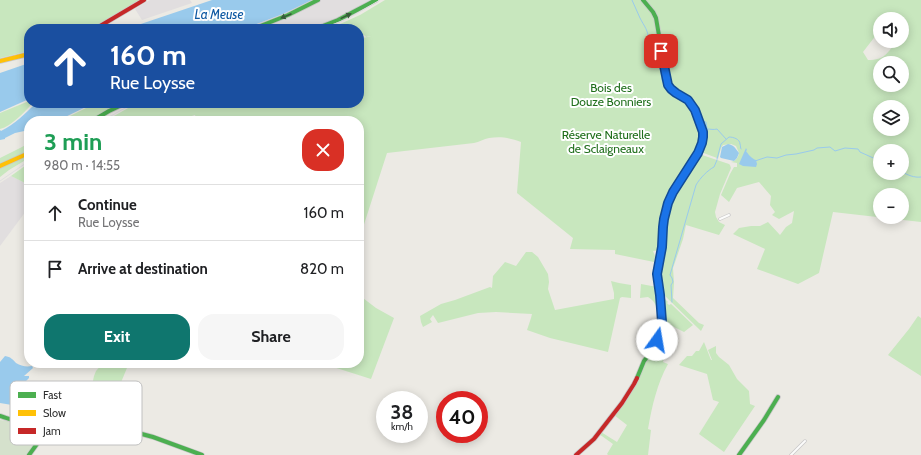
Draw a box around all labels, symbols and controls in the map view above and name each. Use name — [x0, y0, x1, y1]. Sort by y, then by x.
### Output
water label: La Meuse — [195, 6, 243, 22]
map controls — [873, 12, 909, 224]
button: sound — [873, 12, 909, 48]
one-way arrow — [280, 13, 292, 19]
one-way arrow — [341, 13, 352, 19]
pin — [644, 34, 678, 68]
text: 160 m — [110, 38, 186, 72]
icon: ahead — [44, 40, 96, 92]
icon: arrive — [650, 40, 672, 62]
button: search — [873, 56, 909, 92]
text: Rue Loysse — [110, 72, 195, 94]
park label: Bois des Douze Bonniers — [571, 80, 651, 109]
button: layers — [873, 100, 909, 136]
text: 3 min — [44, 127, 102, 156]
park label: Réserve Naturelle de Sclaigneaux — [562, 127, 650, 156]
button: close — [302, 129, 344, 171]
button: + — [873, 144, 909, 180]
text: 980 m · 14:55 — [44, 157, 120, 173]
button: − — [873, 188, 909, 224]
text: Continue — [78, 196, 137, 214]
icon: ahead — [44, 202, 66, 224]
text: 160 m — [304, 204, 344, 222]
text: Rue Loysse — [78, 214, 139, 230]
icon: arrive — [44, 258, 66, 280]
text: Arrive at destination — [78, 260, 208, 278]
text: 820 m — [300, 260, 344, 278]
button: Exit — [44, 314, 190, 360]
button: Share — [198, 314, 344, 360]
position arrow — [636, 319, 678, 361]
legend — [10, 381, 142, 445]
text: Fast — [43, 388, 62, 402]
speed limit sign: 40 — [436, 391, 488, 443]
text: 38 — [391, 400, 413, 424]
text: Slow — [43, 406, 66, 420]
text: km/h — [391, 420, 413, 433]
text: Jam — [42, 424, 61, 438]

